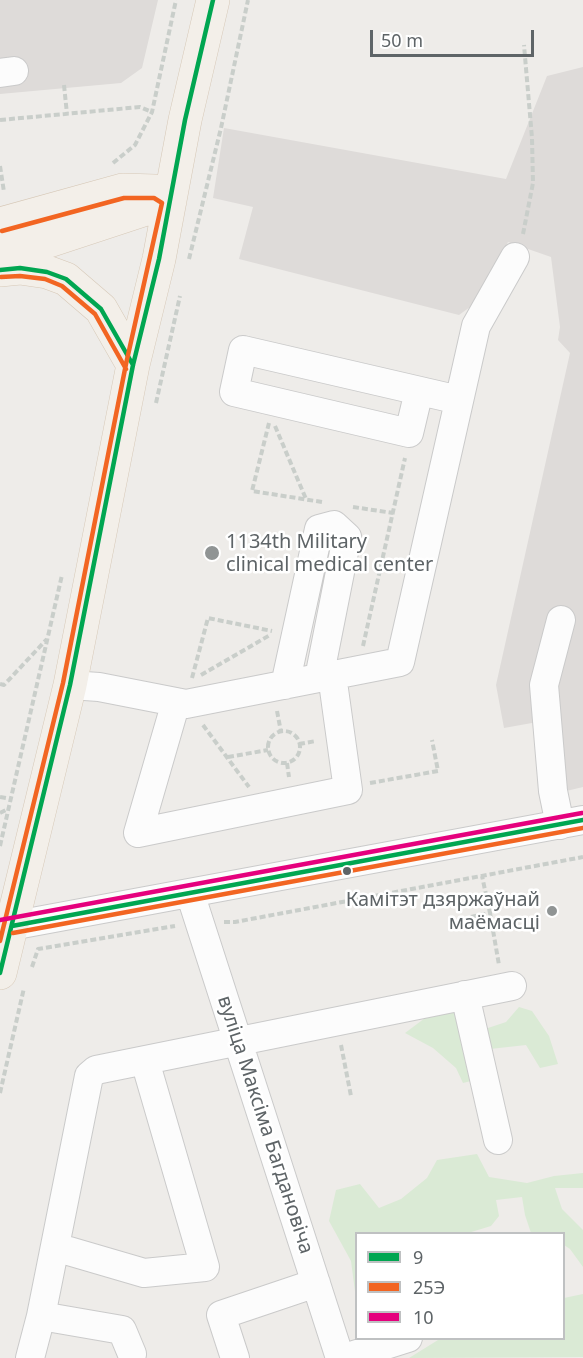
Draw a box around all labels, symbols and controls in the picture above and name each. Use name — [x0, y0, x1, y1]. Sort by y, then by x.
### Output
scale bar — [373, 18, 536, 56]
text: 50 m — [381, 28, 423, 52]
place label: 1134th Military clinical medical center — [226, 530, 433, 577]
marker: 1134th Military clinical medical center — [203, 544, 221, 562]
unlabelled marker — [341, 865, 353, 877]
place label: Камітэт дзяржаўнай маёмасці — [346, 888, 540, 935]
marker: Камітэт дзяржаўнай маёмасці — [545, 904, 559, 918]
street label: вуліца Максіма Багдановіча — [212, 993, 318, 1257]
legend — [355, 1232, 565, 1340]
text: 9 — [413, 1245, 423, 1269]
text: 25Э — [413, 1275, 445, 1299]
text: 10 — [413, 1305, 434, 1329]

